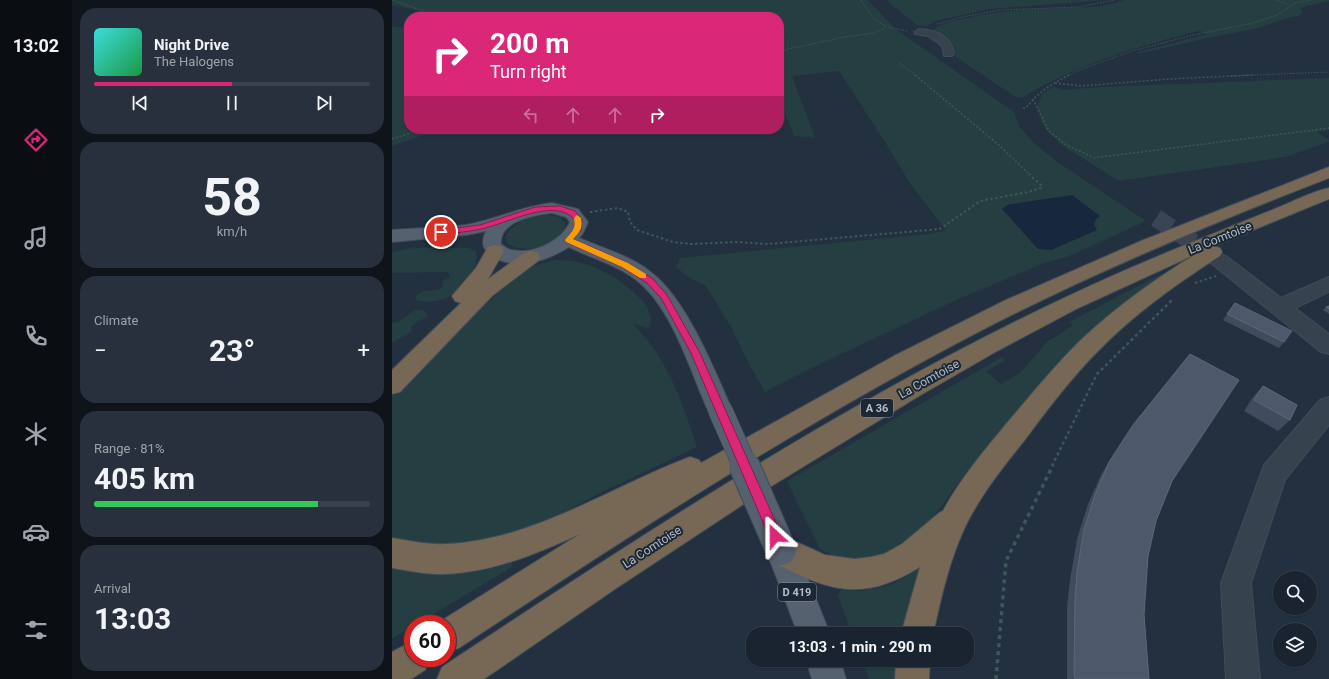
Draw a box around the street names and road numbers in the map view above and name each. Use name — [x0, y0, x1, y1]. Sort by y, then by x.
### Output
street label: La Comtoise — [1186, 219, 1254, 257]
street label: La Comtoise — [896, 357, 962, 401]
road number: A 36 — [861, 399, 893, 417]
street label: La Comtoise — [620, 523, 684, 571]
road number: D 419 — [778, 583, 816, 601]

